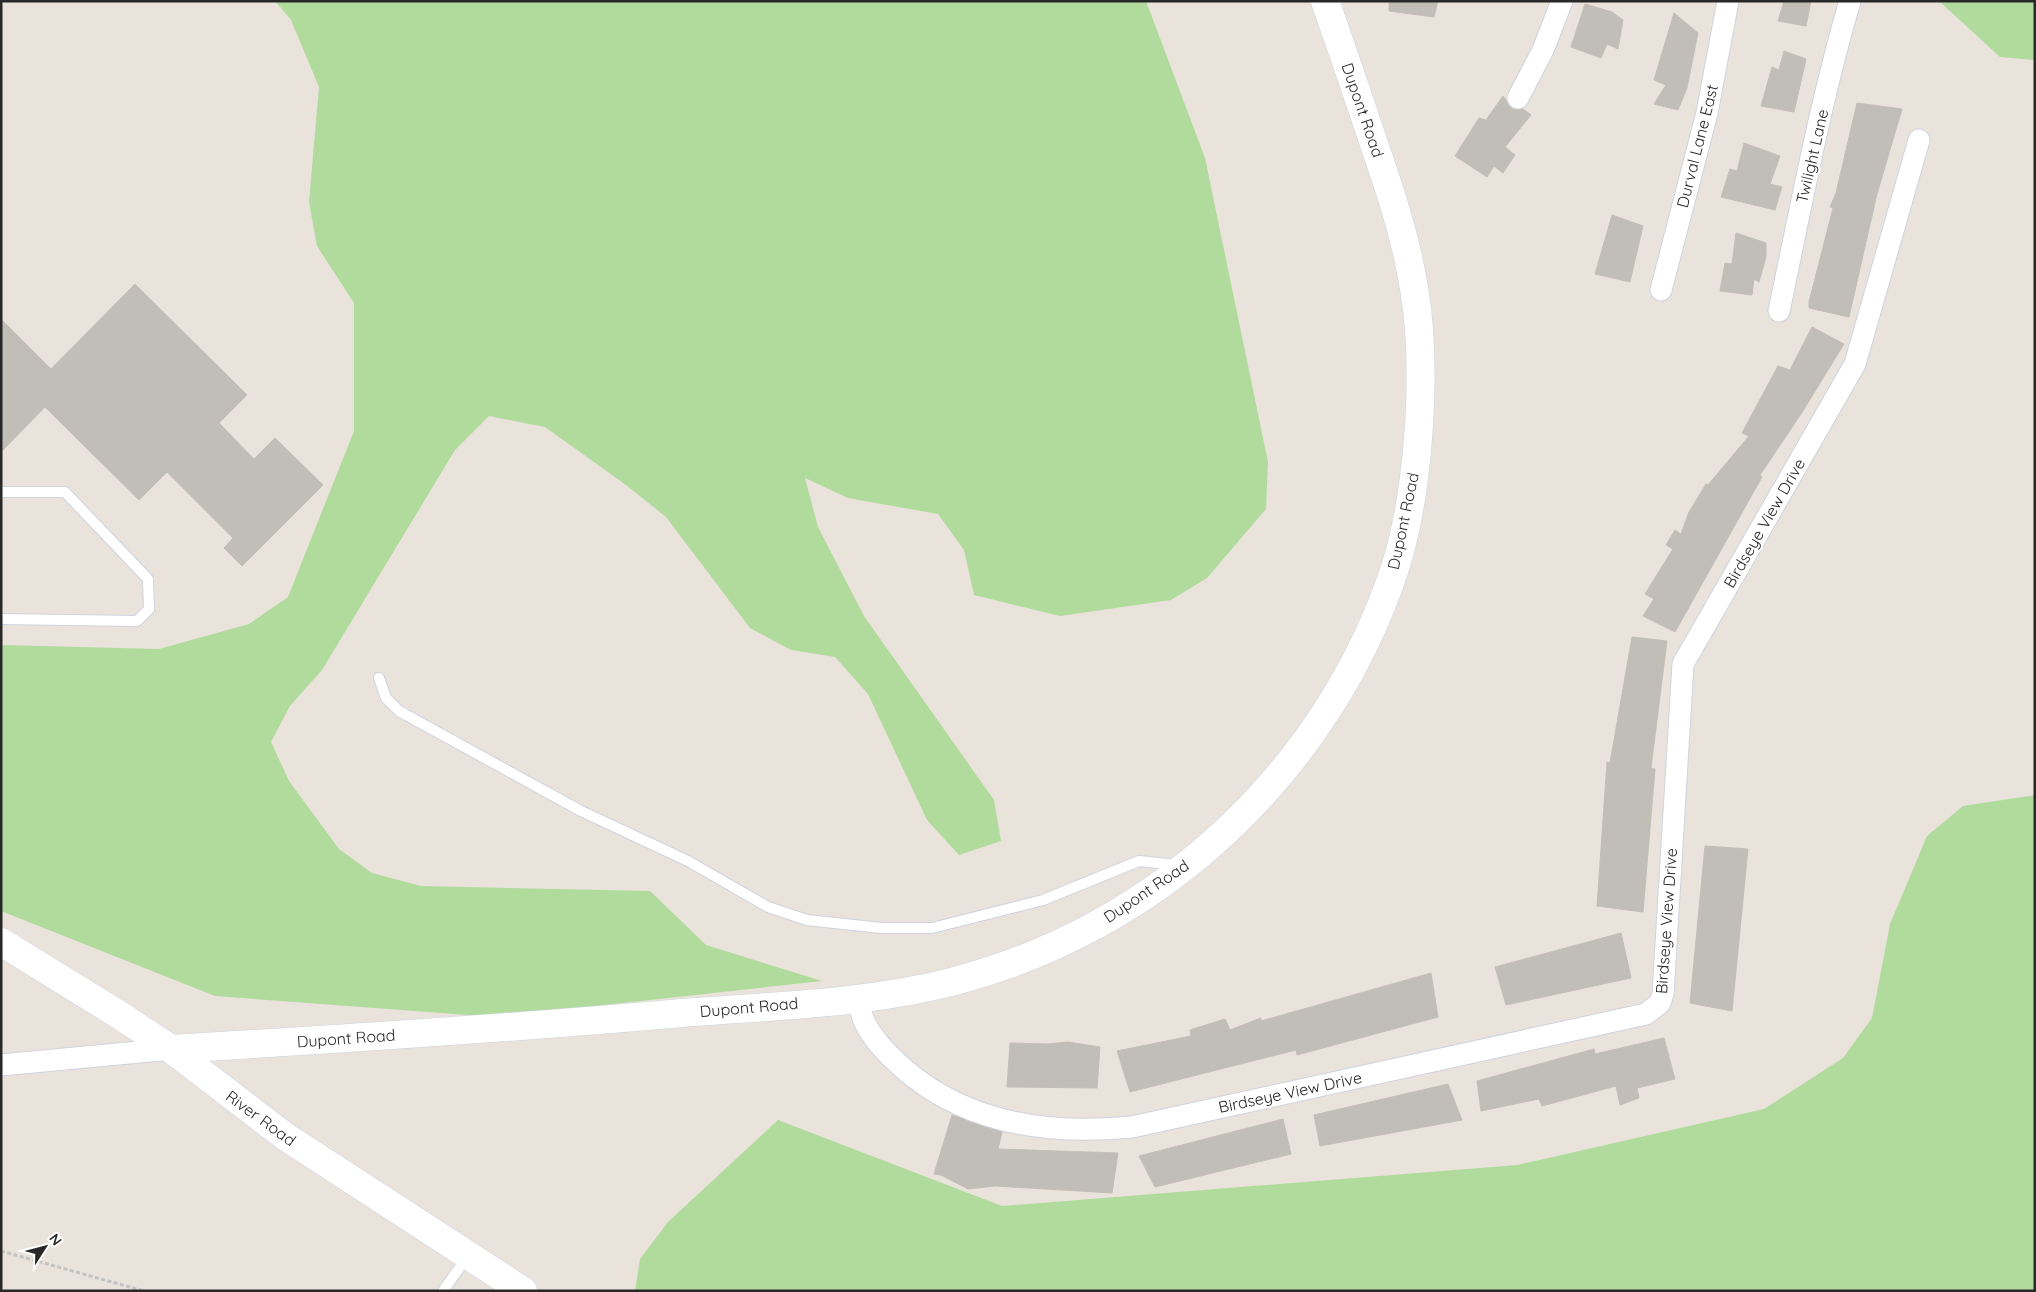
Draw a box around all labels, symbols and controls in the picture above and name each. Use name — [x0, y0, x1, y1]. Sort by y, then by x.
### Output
street label: Dupont Road — [1337, 60, 1389, 160]
street label: Durval Lane East — [1672, 82, 1722, 210]
street label: Twilight Lane — [1791, 107, 1833, 205]
street label: Birdseye View Drive — [1719, 455, 1809, 591]
street label: Dupont Road — [1383, 471, 1423, 571]
street label: Birdseye View Drive — [1651, 847, 1681, 995]
street label: Dupont Road — [1099, 855, 1193, 927]
street label: Dupont Road — [699, 993, 799, 1021]
street label: Dupont Road — [296, 1025, 396, 1051]
street label: Birdseye View Drive — [1216, 1067, 1364, 1117]
street label: River Road — [222, 1086, 300, 1150]
north arrow — [20, 1222, 70, 1272]
text: N — [45, 1230, 66, 1249]

